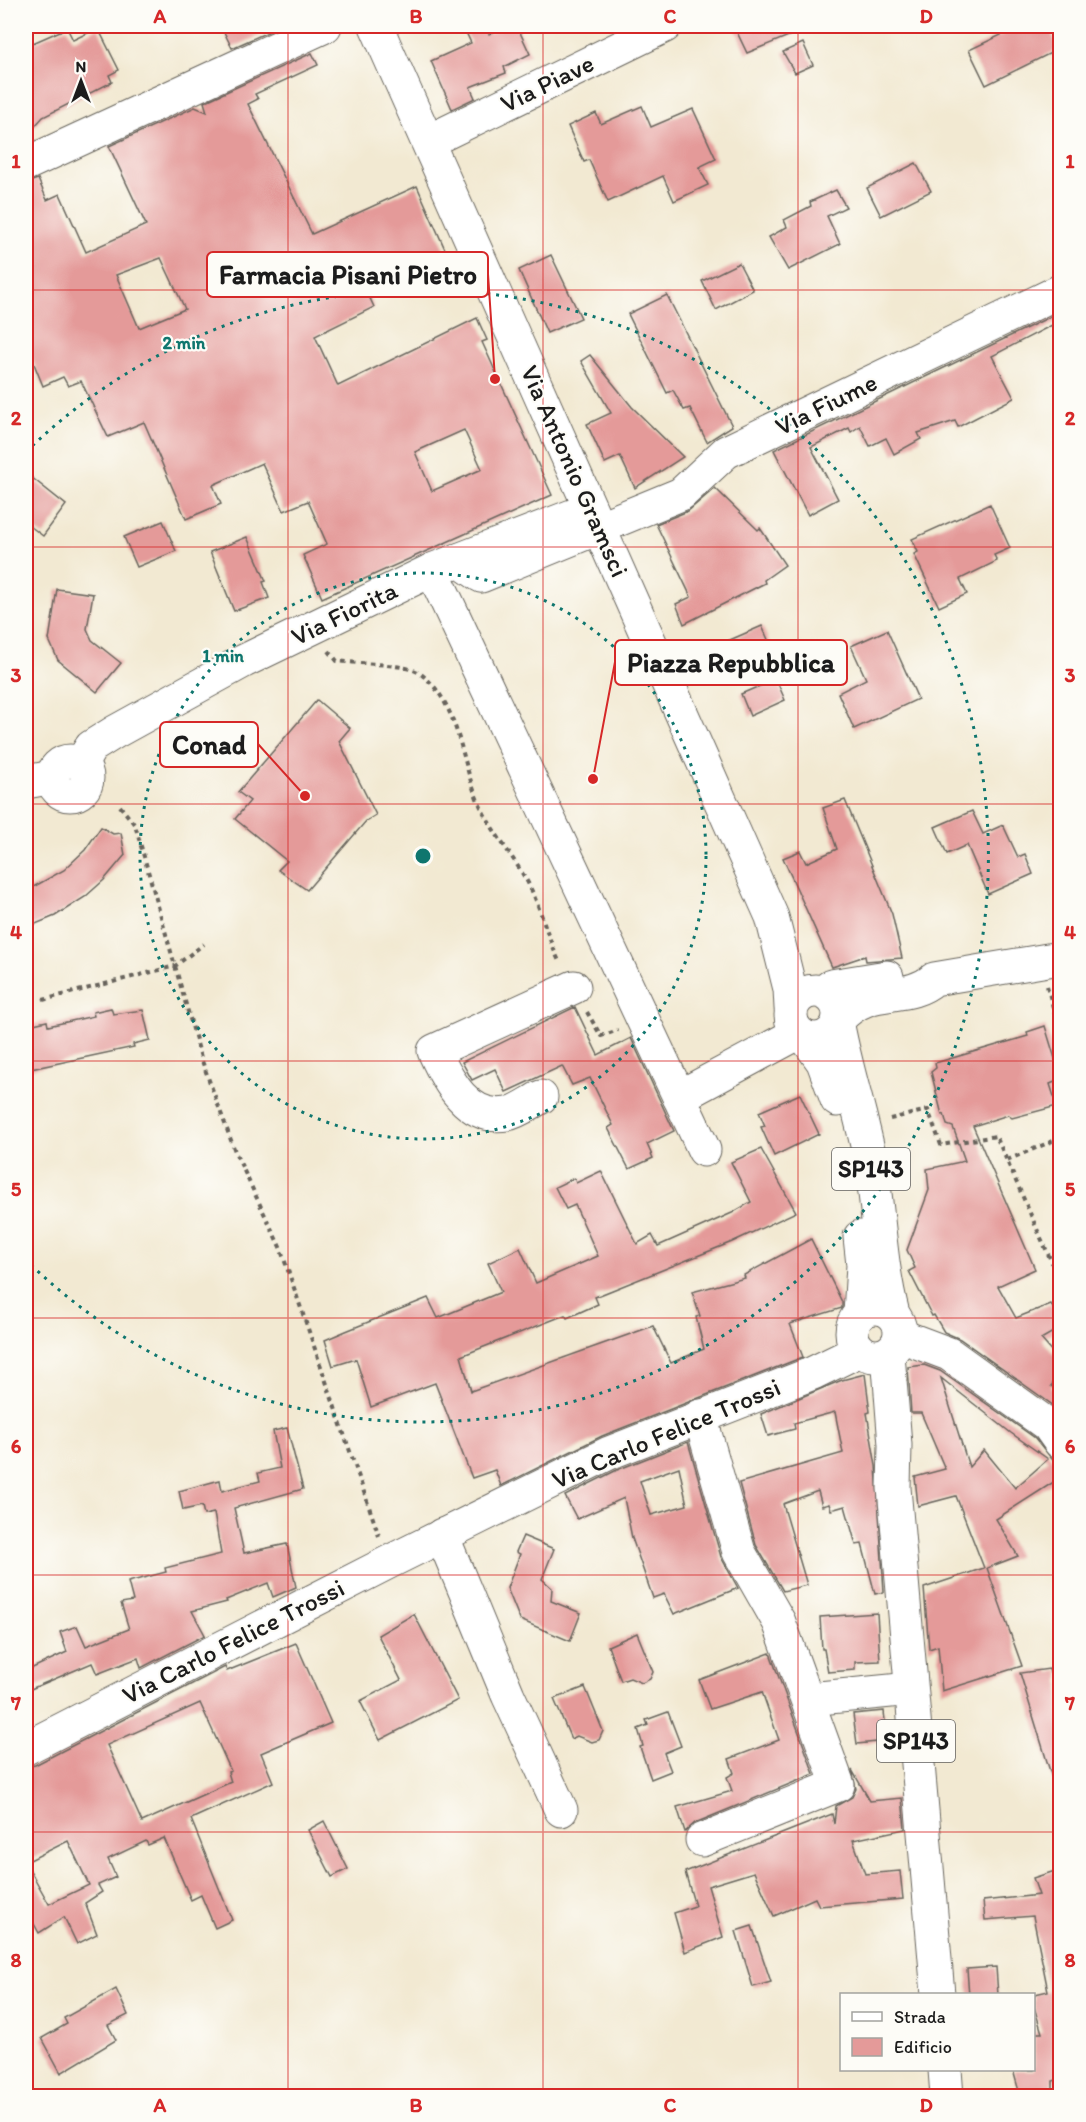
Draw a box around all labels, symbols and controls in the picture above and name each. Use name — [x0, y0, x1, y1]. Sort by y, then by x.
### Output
text: A — [153, 4, 167, 28]
text: B — [410, 4, 423, 28]
text: C — [664, 4, 677, 28]
text: D — [919, 4, 933, 28]
street label: Via Piave — [495, 47, 599, 119]
north arrow — [51, 51, 111, 111]
text: N — [76, 57, 86, 76]
text: 1 — [11, 149, 21, 173]
text: 1 — [1065, 149, 1075, 173]
callout: Farmacia Pisani Pietro — [207, 252, 488, 297]
text: Farmacia Pisani Pietro — [219, 258, 477, 291]
text: 2 min — [163, 332, 206, 354]
street label: Via Antonio Gramsci — [514, 360, 636, 582]
street label: Via Fiume — [770, 366, 882, 442]
text: 2 — [11, 406, 22, 430]
text: 2 — [1065, 406, 1076, 430]
street label: Via Fiorita — [286, 573, 403, 652]
callout: Piazza Repubblica — [615, 640, 847, 685]
text: 1 min — [202, 645, 244, 667]
text: Piazza Repubblica — [627, 646, 836, 679]
text: 3 — [11, 663, 22, 687]
text: 3 — [1065, 663, 1076, 687]
callout: Conad — [160, 722, 258, 767]
text: Conad — [172, 728, 247, 761]
centre of rings — [413, 846, 433, 866]
text: 4 — [10, 920, 22, 944]
text: 4 — [1064, 920, 1076, 944]
road number: SP143 — [832, 1148, 910, 1190]
text: 5 — [11, 1177, 22, 1201]
text: 5 — [1065, 1177, 1076, 1201]
street label: Via Carlo Felice Trossi — [547, 1370, 785, 1496]
text: 6 — [11, 1434, 22, 1458]
text: 6 — [1065, 1434, 1076, 1458]
street label: Via Carlo Felice Trossi — [117, 1571, 349, 1711]
text: 7 — [10, 1691, 21, 1715]
text: 7 — [1064, 1691, 1075, 1715]
road number: SP143 — [877, 1720, 955, 1762]
text: 8 — [11, 1948, 22, 1972]
text: 8 — [1065, 1948, 1076, 1972]
legend — [840, 1993, 1035, 2071]
text: Strada — [894, 2006, 946, 2028]
text: Edificio — [894, 2036, 952, 2058]
text: A — [153, 2093, 167, 2117]
text: B — [410, 2093, 423, 2117]
text: C — [664, 2093, 677, 2117]
text: D — [919, 2093, 933, 2117]

